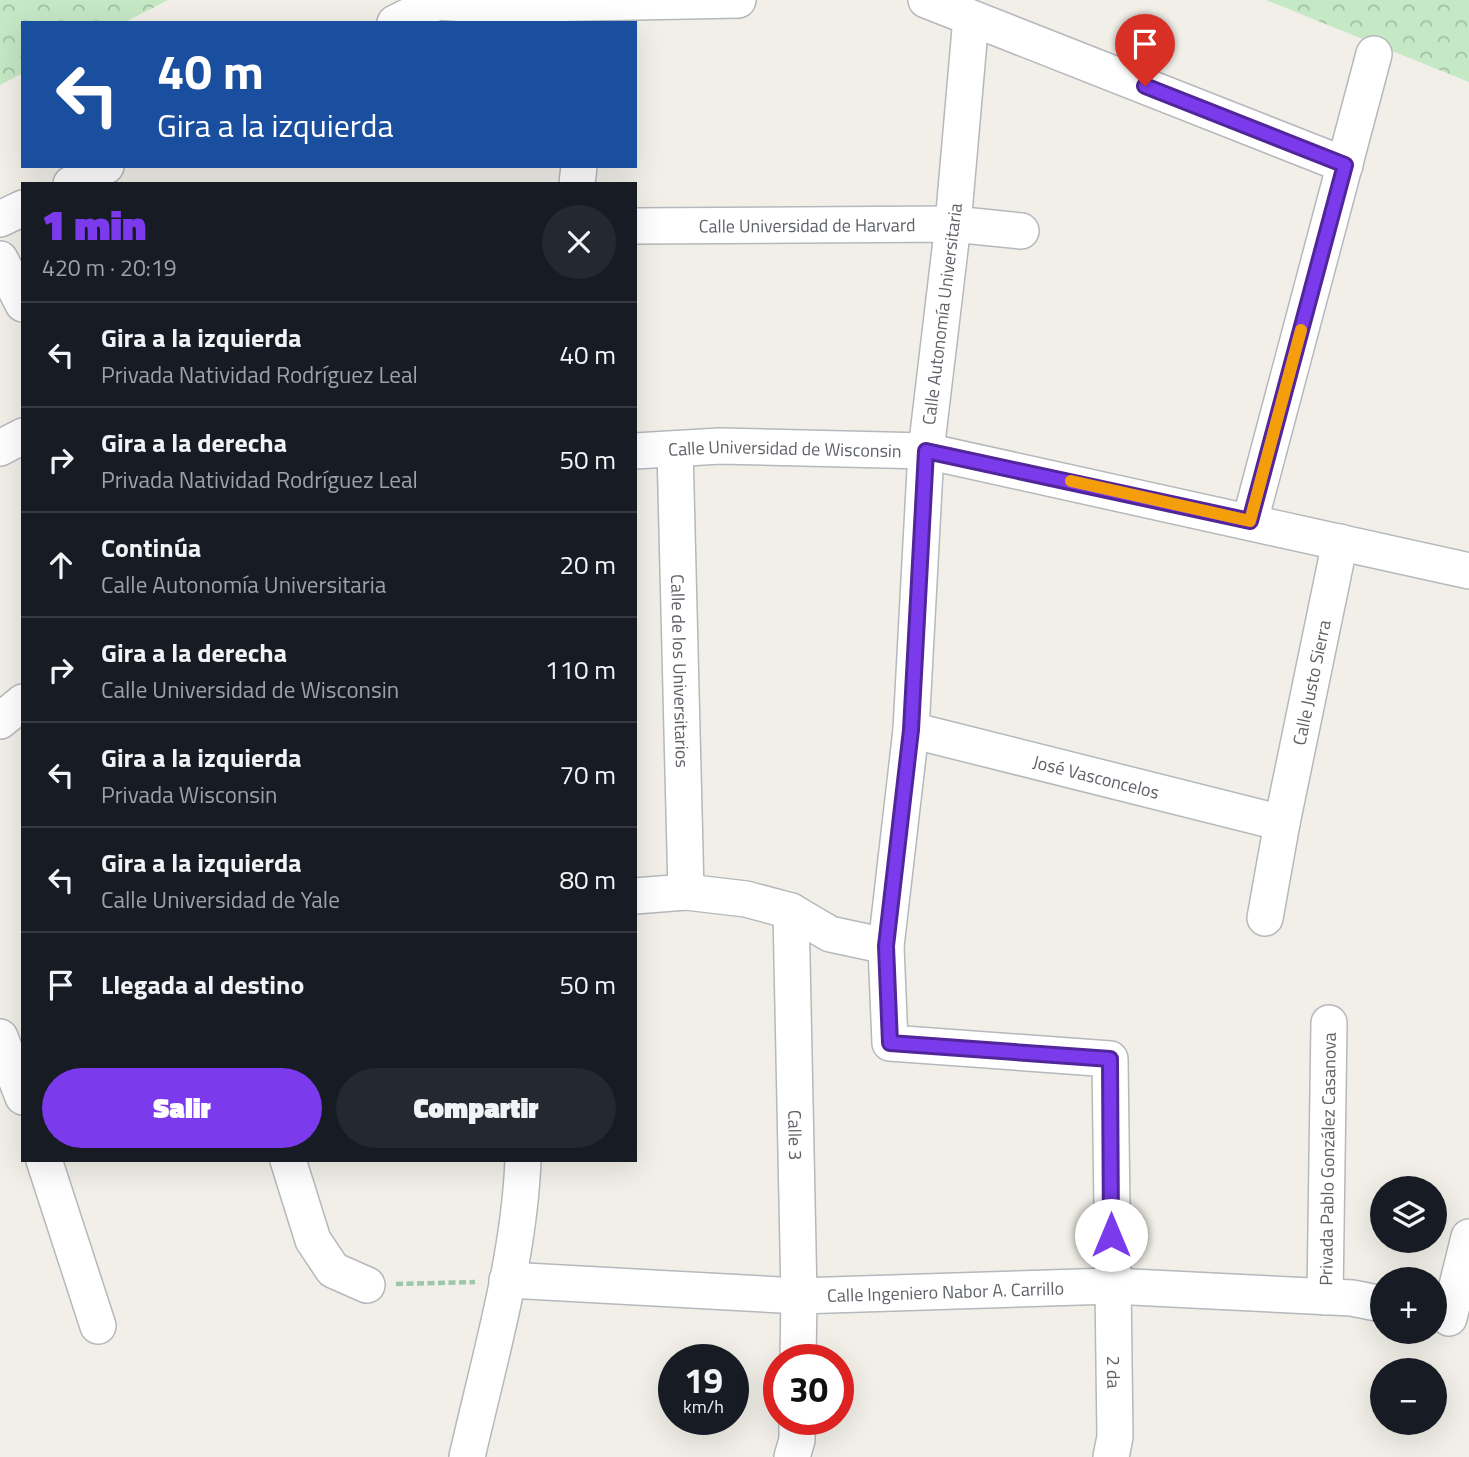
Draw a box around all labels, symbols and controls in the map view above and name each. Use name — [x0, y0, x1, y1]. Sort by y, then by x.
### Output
pin — [1115, 14, 1175, 86]
icon: arrive — [1126, 25, 1164, 63]
text: 40 m — [157, 33, 264, 108]
icon: left — [42, 49, 133, 140]
text: Gira a la izquierda — [157, 101, 393, 149]
text: 1 min — [42, 192, 146, 256]
street label: Calle Autonomía Universitaria — [915, 202, 969, 426]
button: close — [542, 205, 616, 279]
street label: Calle Universidad de Harvard — [699, 211, 915, 239]
text: 420 m · 20:19 — [42, 250, 177, 285]
text: Gira a la izquierda — [101, 318, 302, 357]
text: 40 m — [559, 335, 616, 374]
icon: left — [42, 336, 80, 374]
text: Privada Natividad Rodríguez Leal — [101, 357, 418, 392]
text: Gira a la derecha — [101, 423, 287, 462]
street label: Calle Universidad de Wisconsin — [667, 433, 902, 464]
text: 50 m — [559, 440, 616, 479]
icon: right — [42, 441, 80, 479]
text: Privada Natividad Rodríguez Leal — [101, 462, 418, 497]
text: Continúa — [101, 528, 201, 567]
text: 20 m — [559, 545, 616, 584]
icon: ahead — [42, 546, 80, 584]
text: Calle Autonomía Universitaria — [101, 567, 386, 602]
street label: Calle de los Universitarios — [665, 574, 696, 768]
street label: Calle Justo Sierra — [1285, 617, 1337, 748]
text: Gira a la derecha — [101, 633, 287, 672]
text: 110 m — [545, 650, 616, 689]
icon: right — [42, 651, 80, 689]
text: Calle Universidad de Wisconsin — [101, 672, 399, 707]
text: Gira a la izquierda — [101, 738, 302, 777]
street label: José Vasconcelos — [1030, 748, 1162, 805]
text: 70 m — [559, 755, 616, 794]
icon: left — [42, 756, 80, 794]
text: Privada Wisconsin — [101, 777, 277, 812]
text: Gira a la izquierda — [101, 843, 302, 882]
text: 80 m — [559, 860, 616, 899]
icon: left — [42, 861, 80, 899]
text: Calle Universidad de Yale — [101, 882, 340, 917]
text: Llegada al destino — [101, 965, 304, 1004]
text: 50 m — [559, 965, 616, 1004]
icon: arrive — [42, 966, 80, 1004]
street label: Privada Pablo González Casanova — [1312, 1032, 1342, 1286]
button: Salir — [42, 1068, 322, 1148]
button: Compartir — [336, 1068, 616, 1148]
street label: Calle 3 — [782, 1110, 810, 1160]
map controls — [1370, 1176, 1447, 1435]
button: layers — [1370, 1176, 1447, 1253]
position arrow — [1074, 1198, 1148, 1272]
button: + — [1370, 1267, 1447, 1344]
street label: Calle Ingeniero Nabor A. Carrillo — [827, 1274, 1064, 1309]
speed limit sign: 30 — [763, 1344, 854, 1435]
text: 19 — [684, 1353, 723, 1407]
street label: 2 da — [1100, 1356, 1128, 1389]
button: − — [1370, 1358, 1447, 1435]
text: km/h — [683, 1393, 724, 1420]

